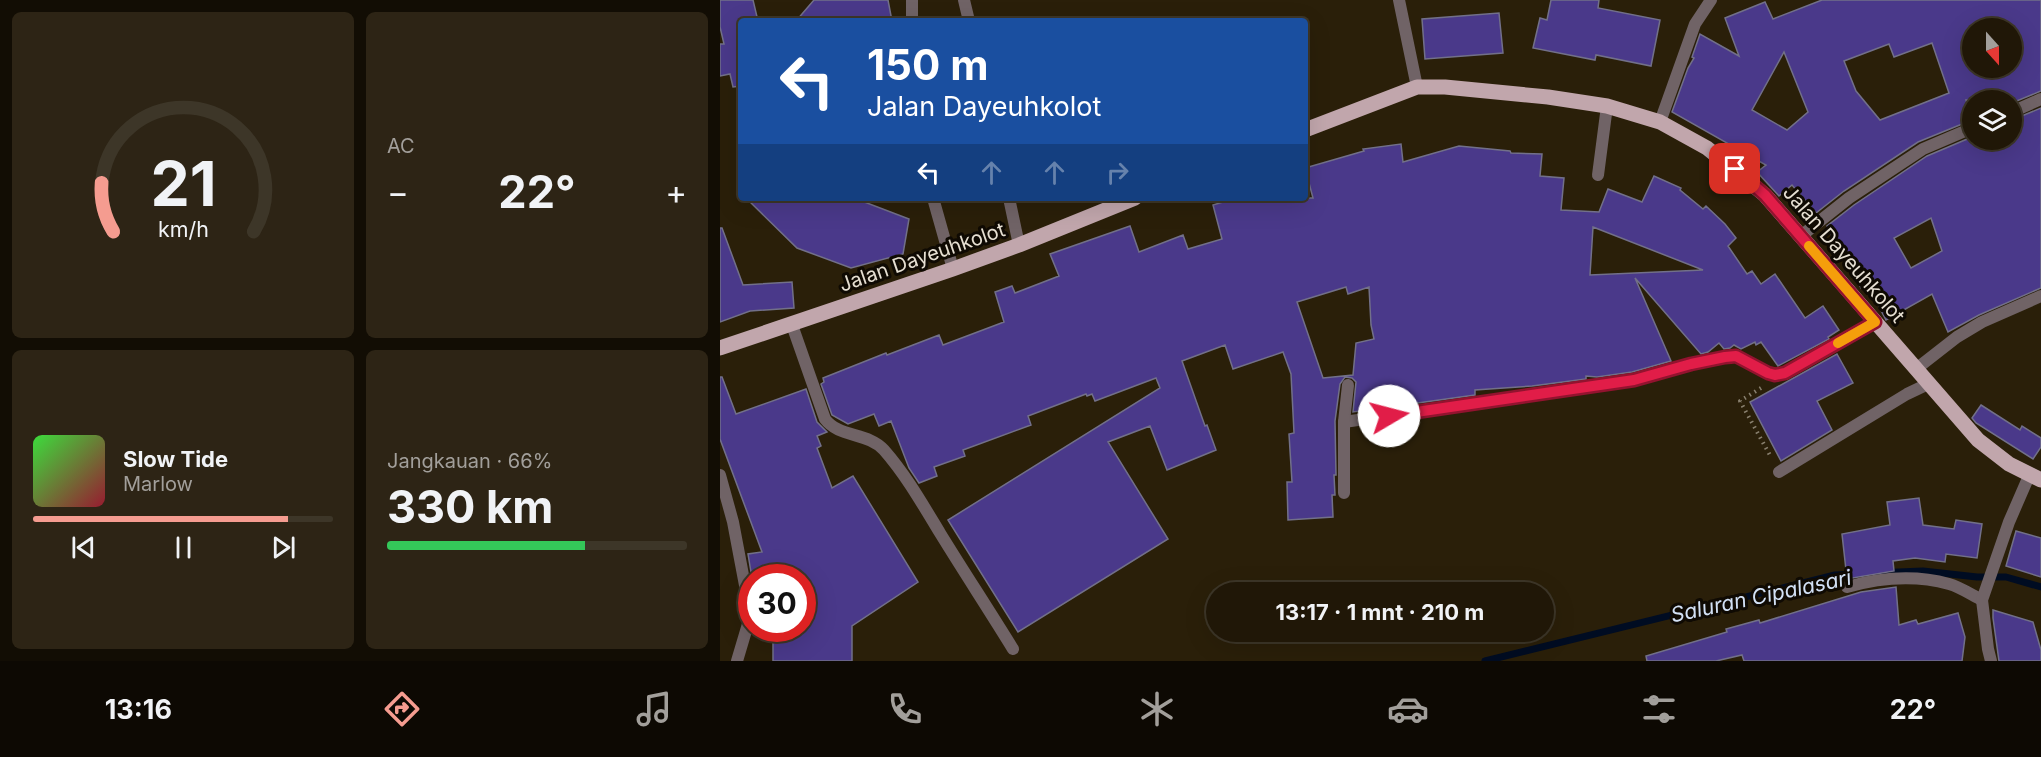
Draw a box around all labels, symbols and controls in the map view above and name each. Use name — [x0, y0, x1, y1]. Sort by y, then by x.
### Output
north arrow — [1962, 18, 2022, 78]
map controls — [1962, 18, 2022, 150]
text: 150 m — [867, 39, 989, 90]
icon: left — [768, 42, 846, 120]
text: Jalan Dayeuhkolot — [867, 90, 1101, 123]
button: layers — [1962, 90, 2022, 150]
text: AC — [387, 134, 415, 158]
pin — [1709, 143, 1760, 194]
text: 21 — [150, 146, 216, 221]
icon: arrive — [1718, 152, 1751, 185]
icon: left — [912, 156, 945, 189]
icon: ahead — [975, 156, 1008, 189]
icon: ahead — [1038, 156, 1071, 189]
icon: right — [1101, 156, 1134, 189]
text: 22° — [498, 164, 576, 219]
text: − — [387, 172, 409, 212]
text: + — [665, 172, 687, 212]
street label: Jalan Dayeuhkolot — [1778, 181, 1910, 328]
text: km/h — [158, 216, 208, 242]
street label: Jalan Dayeuhkolot — [836, 217, 1008, 297]
position arrow — [1357, 384, 1421, 448]
text: Slow Tide — [123, 446, 228, 472]
text: Jangkauan · 66% — [387, 449, 552, 473]
text: Marlow — [123, 472, 193, 496]
text: 330 km — [387, 479, 553, 534]
icon: previous — [67, 531, 100, 564]
icon: pause — [167, 531, 200, 564]
icon: next — [267, 531, 300, 564]
speed limit sign: 30 — [738, 564, 816, 642]
water label: Saluran Cipalasari — [1668, 564, 1855, 627]
text: 13:17 · 1 mnt · 210 m — [1276, 599, 1484, 625]
icon: directions — [381, 688, 423, 730]
icon: music — [633, 688, 675, 730]
icon: phone — [884, 688, 926, 730]
icon: climate — [1136, 688, 1178, 730]
icon: car — [1387, 688, 1429, 730]
icon: filters — [1638, 688, 1680, 730]
text: 13:16 — [105, 693, 172, 726]
text: 22° — [1890, 693, 1936, 726]

